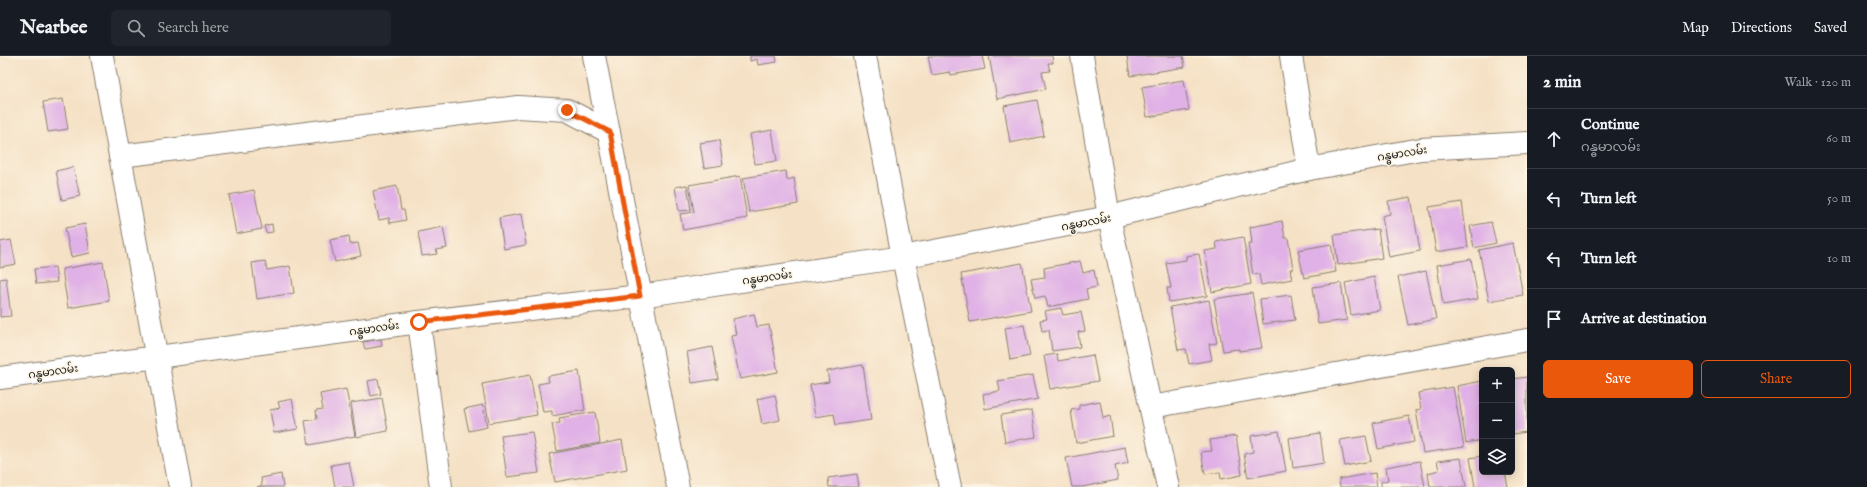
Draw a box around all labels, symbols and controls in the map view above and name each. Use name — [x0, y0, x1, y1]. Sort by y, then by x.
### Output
search box — [111, 10, 391, 46]
text: Nearbee — [20, 16, 87, 40]
icon: search — [125, 17, 147, 39]
text: Search here — [157, 18, 229, 37]
text: Map — [1682, 19, 1709, 37]
text: Directions — [1731, 19, 1792, 37]
text: Saved — [1814, 19, 1847, 37]
text: 2 min — [1543, 72, 1581, 93]
text: Walk · 120 m — [1785, 74, 1851, 91]
route end — [558, 101, 576, 119]
text: Continue — [1581, 115, 1639, 134]
icon: ahead — [1543, 128, 1565, 150]
text: 60 m — [1826, 130, 1851, 147]
text: ဂန္ဓမာလမ်း — [1581, 139, 1641, 156]
street label: ဂန္ဓမာလမ်း — [1376, 142, 1428, 166]
icon: left — [1543, 188, 1565, 210]
text: Turn left — [1581, 189, 1637, 208]
text: 50 m — [1827, 190, 1851, 207]
street label: ဂန္ဓမာလမ်း — [1060, 210, 1113, 236]
icon: left — [1543, 248, 1565, 270]
text: Turn left — [1581, 249, 1637, 268]
text: 10 m — [1827, 250, 1851, 267]
street label: ဂန္ဓမာလမ်း — [741, 267, 793, 290]
icon: arrive — [1543, 308, 1565, 330]
text: Arrive at destination — [1581, 309, 1707, 328]
route start — [410, 313, 428, 331]
street label: ဂန္ဓမာလမ်း — [348, 318, 400, 341]
button: Save — [1543, 360, 1693, 398]
button: Share — [1701, 360, 1851, 398]
street label: ဂန္ဓမာလမ်း — [27, 361, 79, 384]
map controls — [1479, 367, 1515, 475]
button: + — [1479, 367, 1515, 403]
button: − — [1479, 403, 1515, 439]
button: layers — [1479, 439, 1515, 475]

